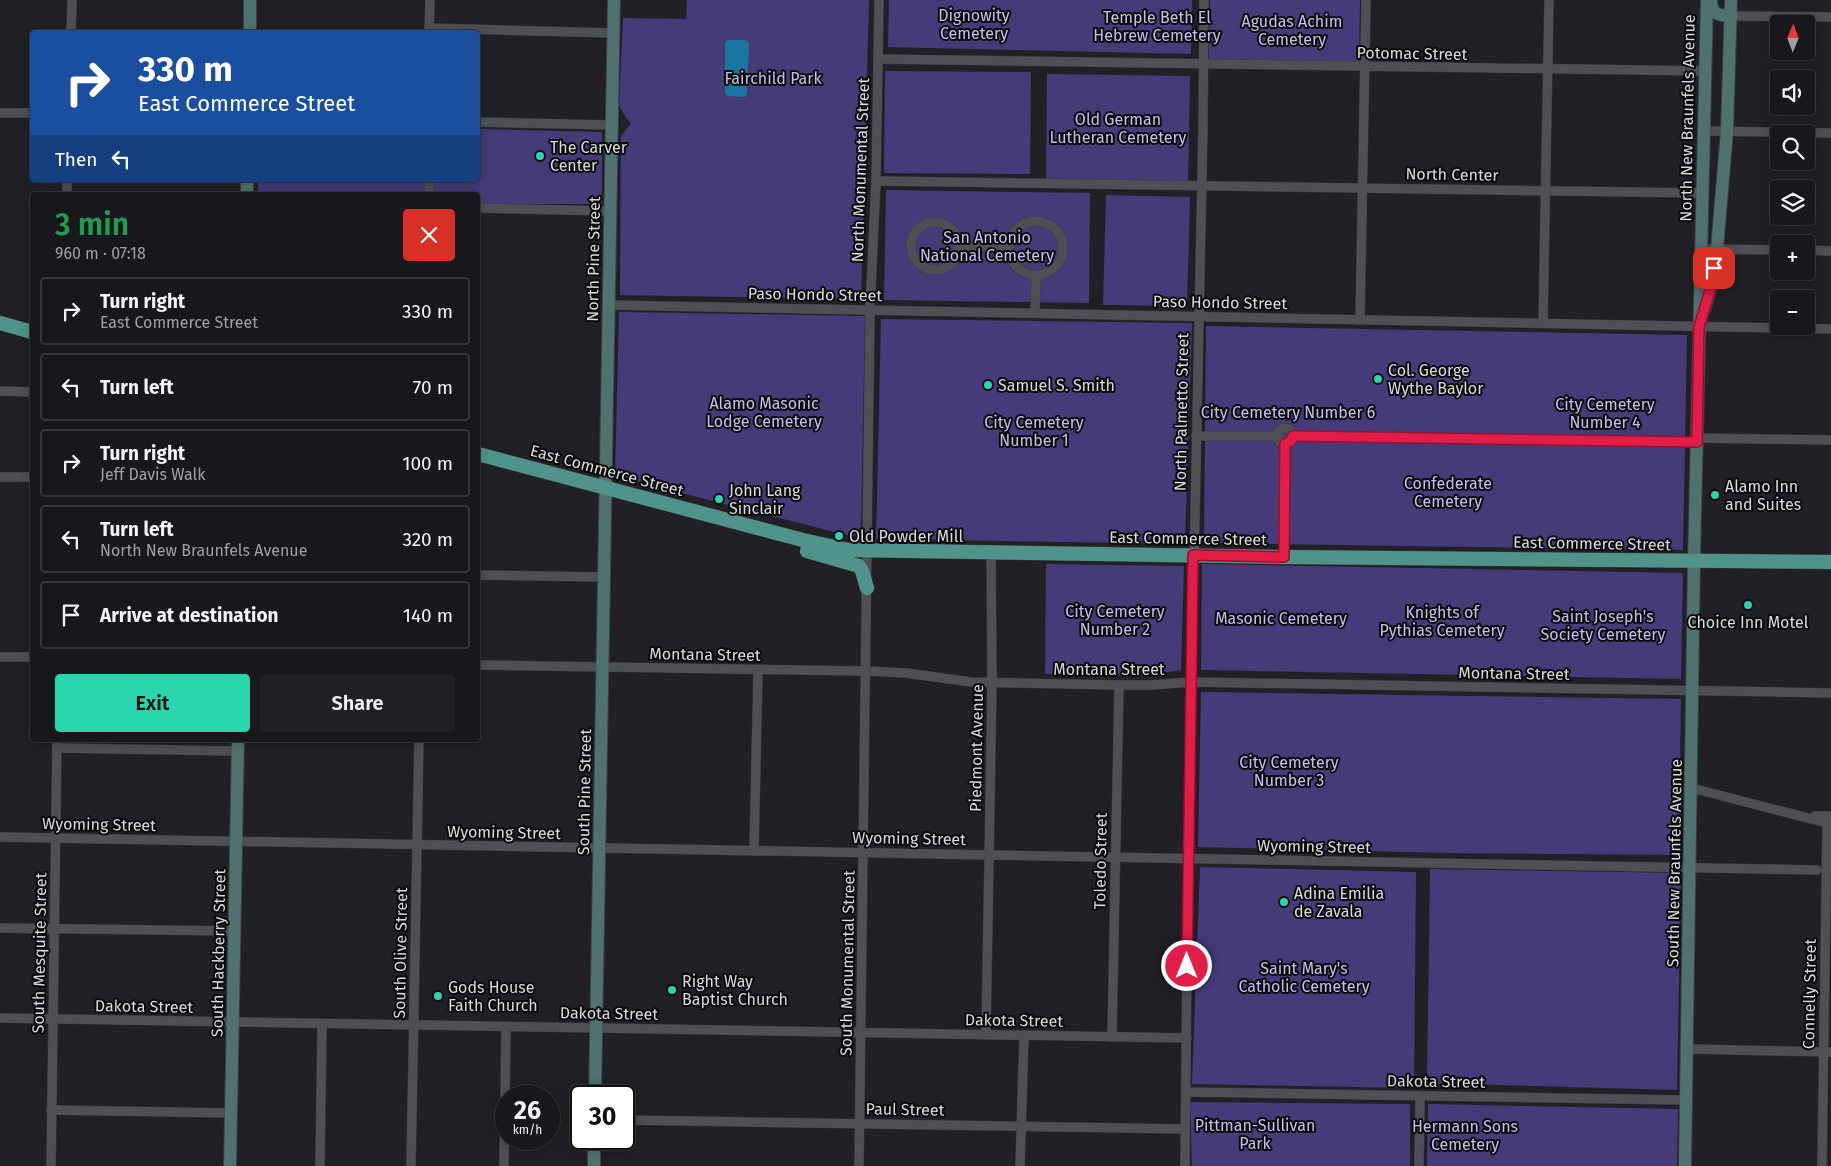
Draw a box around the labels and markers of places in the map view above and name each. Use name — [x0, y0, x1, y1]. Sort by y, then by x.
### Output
place label: The Carver Center — [550, 138, 628, 175]
marker: The Carver Center — [534, 150, 546, 162]
pin — [1693, 247, 1735, 289]
place label: Col. George Wythe Baylor — [1388, 361, 1484, 398]
marker: Col. George Wythe Baylor — [1372, 373, 1384, 385]
place label: Samuel S. Smith — [998, 376, 1115, 395]
marker: Samuel S. Smith — [982, 379, 994, 391]
place label: Alamo Inn and Suites — [1725, 477, 1801, 514]
place label: John Lang Sinclair — [729, 481, 801, 518]
marker: Alamo Inn and Suites — [1709, 489, 1721, 501]
marker: John Lang Sinclair — [713, 493, 725, 505]
place label: Old Powder Mill — [849, 527, 963, 546]
marker: Old Powder Mill — [833, 530, 845, 542]
marker: Choice Inn Motel — [1742, 599, 1754, 611]
place label: Choice Inn Motel — [1688, 613, 1809, 632]
place label: Adina Emilia de Zavala — [1294, 884, 1384, 921]
marker: Adina Emilia de Zavala — [1278, 896, 1290, 908]
place label: Right Way Baptist Church — [682, 972, 788, 1009]
place label: Gods House Faith Church — [448, 978, 538, 1015]
marker: Right Way Baptist Church — [666, 984, 678, 996]
marker: Gods House Faith Church — [432, 990, 444, 1002]

